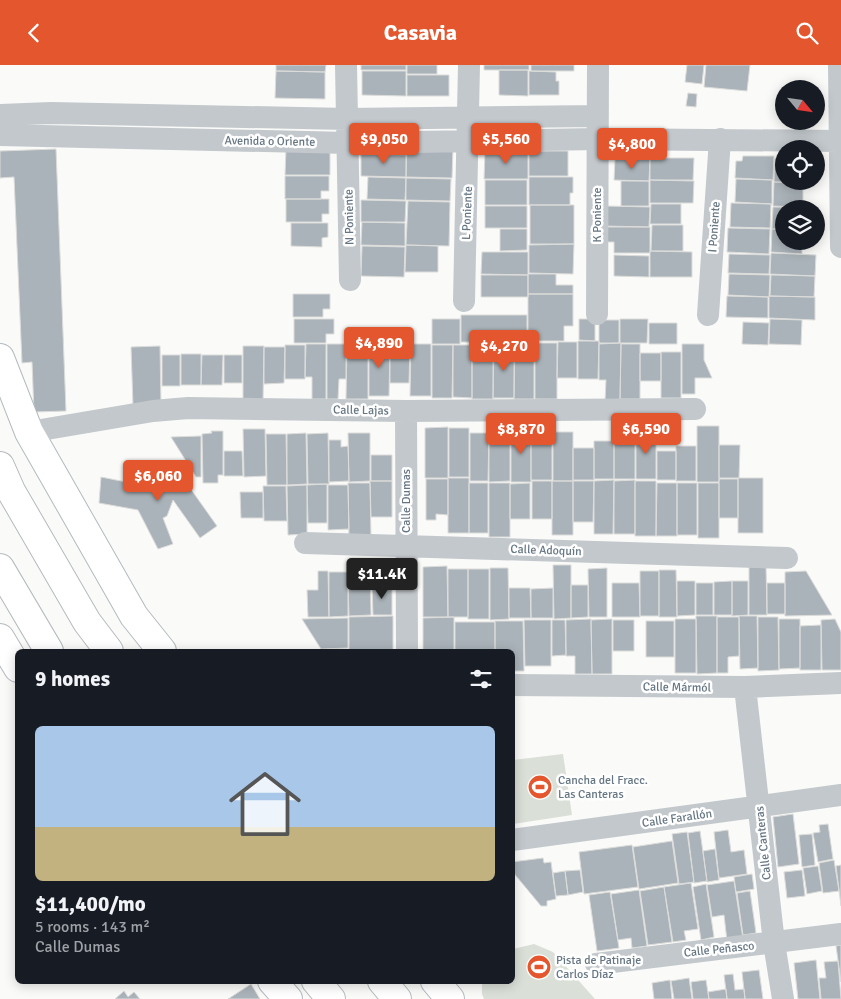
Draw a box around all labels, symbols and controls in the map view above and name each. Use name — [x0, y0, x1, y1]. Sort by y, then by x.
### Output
icon: back — [20, 19, 48, 47]
text: Casavia — [384, 19, 457, 46]
icon: search — [793, 19, 821, 47]
north arrow — [775, 80, 825, 130]
map controls — [775, 80, 825, 250]
pin: $9,050 — [343, 123, 425, 165]
pin: $5,560 — [465, 123, 547, 165]
pin: $4,800 — [591, 127, 673, 170]
text: $9,050 — [360, 129, 408, 149]
text: $5,560 — [482, 129, 530, 149]
street label: Avenida o Oriente — [225, 133, 315, 150]
text: $4,800 — [608, 134, 656, 154]
button: locate — [775, 140, 825, 190]
street label: L Poniente — [459, 186, 476, 240]
street label: K Poniente — [590, 188, 605, 242]
street label: N Poniente — [342, 189, 357, 245]
button: layers — [775, 200, 825, 250]
street label: I Poniente — [705, 201, 724, 253]
pin: $4,890 — [338, 327, 420, 369]
pin: $4,270 — [463, 329, 545, 372]
text: $4,890 — [355, 333, 403, 353]
text: $4,270 — [480, 336, 528, 356]
street label: Calle Lajas — [333, 403, 389, 418]
pin: $8,870 — [480, 413, 562, 455]
pin: $6,590 — [605, 413, 687, 455]
text: $8,870 — [497, 419, 545, 439]
text: $6,590 — [622, 419, 670, 439]
pin: $6,060 — [117, 459, 199, 502]
text: $6,060 — [134, 466, 182, 486]
street label: Calle Dumas — [399, 469, 414, 533]
street label: Calle Adoquín — [510, 542, 582, 559]
pin: $11.4K — [341, 557, 423, 600]
text: $11.4K — [357, 564, 407, 584]
icon: filters — [467, 665, 495, 693]
text: 9 homes — [35, 666, 110, 692]
street label: Calle Mármól — [643, 679, 712, 696]
icon: home — [220, 759, 310, 849]
place label: Cancha del Fracc. Las Canteras — [558, 773, 648, 802]
sports icon: Cancha del Fracc. Las Canteras — [527, 774, 553, 800]
street label: Calle Canteras — [752, 805, 775, 881]
street label: Calle Farallón — [641, 806, 713, 831]
text: $11,400/mo — [35, 891, 146, 917]
text: 5 rooms · 143 m² — [35, 917, 150, 937]
text: Calle Dumas — [35, 937, 120, 957]
street label: Calle Peñasco — [683, 938, 755, 961]
place label: Pista de Patinaje Carlos Díaz — [556, 953, 641, 982]
sports icon: Pista de Patinaje Carlos Díaz — [526, 954, 552, 980]

